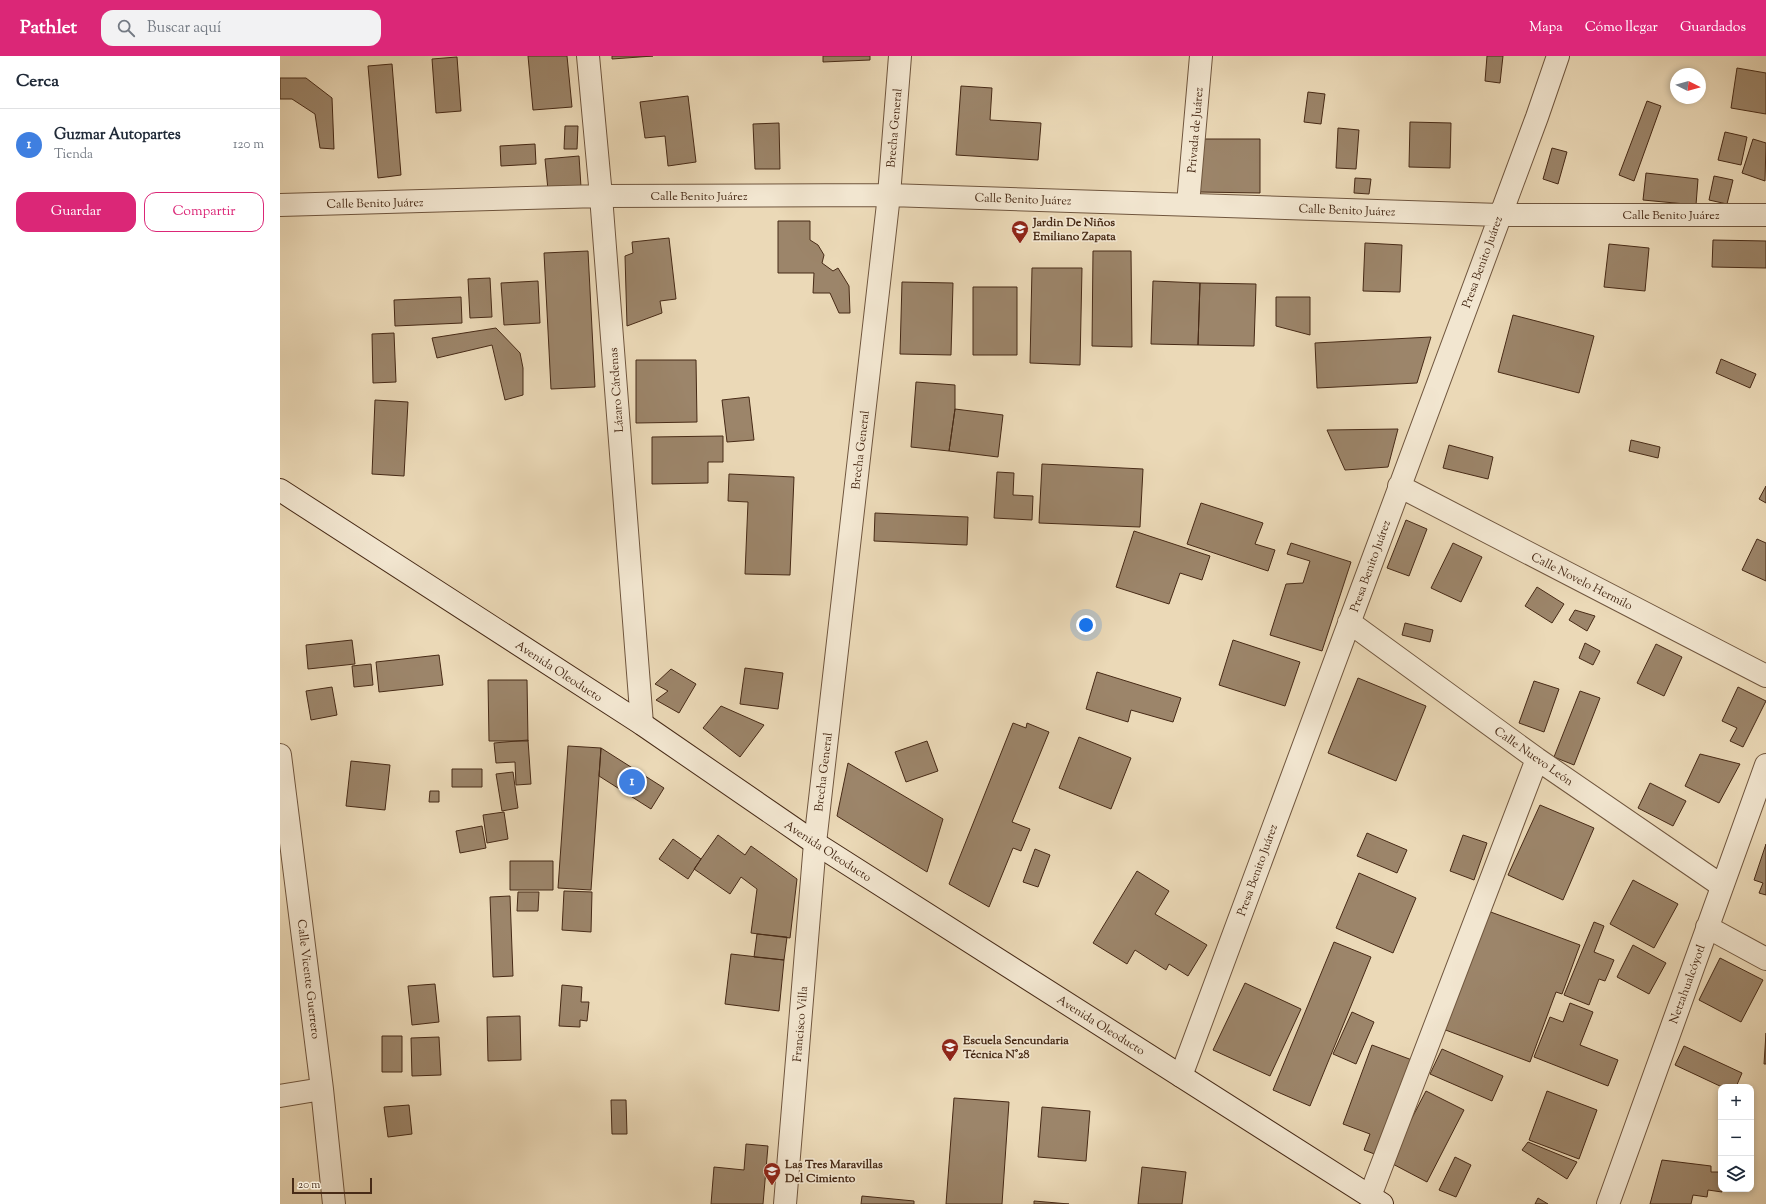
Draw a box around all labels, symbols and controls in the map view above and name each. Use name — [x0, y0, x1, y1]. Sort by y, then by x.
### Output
search box — [101, 10, 381, 46]
text: Pathlet — [20, 15, 77, 42]
icon: search — [115, 17, 137, 39]
text: Buscar aquí — [147, 18, 221, 39]
text: Mapa — [1529, 18, 1563, 38]
text: Cómo llegar — [1585, 18, 1658, 38]
text: Guardados — [1680, 18, 1746, 38]
north arrow — [1670, 68, 1706, 104]
text: Cerca — [16, 70, 59, 94]
street label: Privada de Juárez — [1183, 86, 1209, 174]
street label: Brecha General — [883, 87, 907, 168]
text: Guzmar Autopartes — [54, 125, 181, 146]
text: 1 — [27, 136, 31, 154]
text: 120 m — [233, 136, 264, 154]
text: Tienda — [54, 146, 93, 164]
street label: Calle Benito Juárez — [651, 188, 748, 206]
street label: Calle Benito Juárez — [974, 189, 1072, 211]
button: Guardar — [16, 192, 136, 232]
button: Compartir — [144, 192, 264, 232]
street label: Calle Benito Juárez — [326, 194, 424, 214]
street label: Calle Benito Juárez — [1298, 200, 1396, 222]
street label: Calle Benito Juárez — [1623, 207, 1720, 225]
street label: Presa Benito Juárez — [1458, 213, 1508, 311]
place label: Jardin De Niños Emiliano Zapata — [1032, 214, 1116, 246]
school or university icon: Jardin De Niños Emiliano Zapata — [1010, 219, 1030, 244]
street label: Lázaro Cárdenas — [605, 346, 629, 433]
street label: Brecha General — [847, 409, 875, 491]
street label: Presa Benito Juárez — [1346, 517, 1396, 615]
street label: Calle Novelo Hermilo — [1528, 548, 1636, 616]
your location — [1076, 615, 1096, 635]
street label: Avenida Oleoducto — [511, 637, 606, 707]
street label: Calle Nuevo León — [1490, 723, 1577, 791]
street label: Brecha General — [810, 731, 838, 813]
pin: 1 — [619, 767, 645, 797]
street label: Avenida Oleoducto — [780, 817, 875, 887]
street label: Presa Benito Juárez — [1233, 821, 1283, 919]
street label: Calle Vicente Guerrero — [292, 918, 324, 1040]
street label: Netzahualcóyotl — [1665, 942, 1711, 1026]
street label: Francisco Villa — [789, 985, 813, 1063]
street label: Avenida Oleoducto — [1053, 991, 1148, 1061]
place label: Escuela Sencundaria Técnica N°28 — [962, 1032, 1069, 1064]
school or university icon: Escuela Sencundaria Técnica N°28 — [940, 1037, 960, 1062]
map controls — [1718, 1084, 1754, 1192]
button: + — [1718, 1084, 1754, 1120]
button: − — [1718, 1120, 1754, 1156]
place label: Las Tres Maravillas Del Cimiento — [784, 1156, 883, 1188]
button: layers — [1718, 1156, 1754, 1192]
school or university icon: Las Tres Maravillas Del Cimiento — [762, 1161, 782, 1186]
scale bar — [292, 1176, 372, 1195]
text: 20 m — [298, 1177, 320, 1193]

